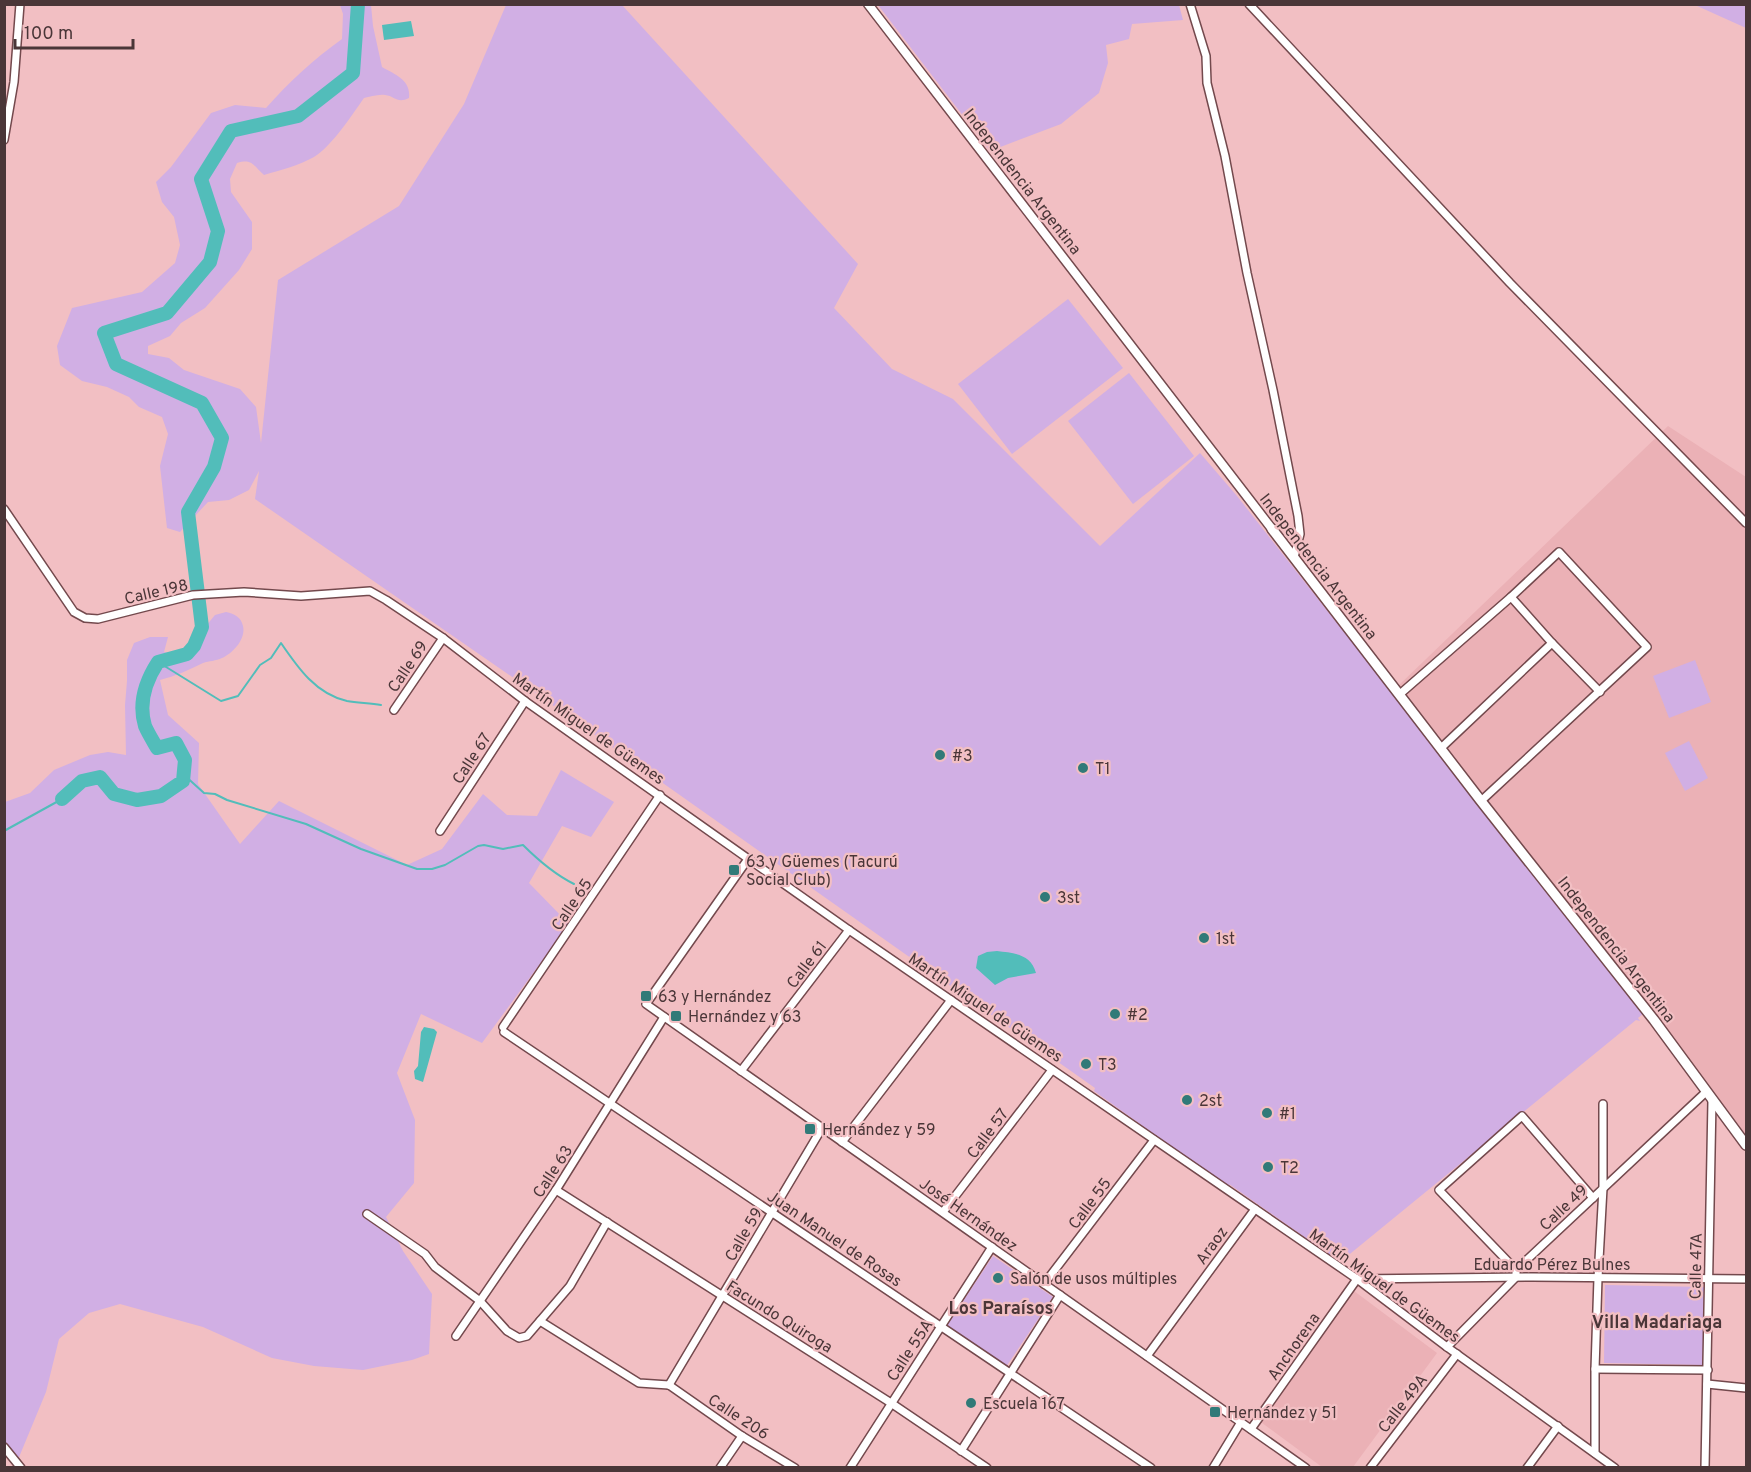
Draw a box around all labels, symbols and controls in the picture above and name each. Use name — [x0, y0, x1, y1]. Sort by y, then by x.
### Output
scale bar — [15, 12, 134, 50]
text: 100 m — [24, 23, 73, 46]
street label: Independencia Argentina — [958, 105, 1085, 259]
street label: Independencia Argentina — [1254, 490, 1381, 644]
street label: Calle 198 — [123, 576, 190, 610]
street label: Calle 69 — [384, 637, 433, 697]
street label: Martín Miguel de Güemes — [508, 669, 668, 790]
street label: Calle 67 — [449, 730, 497, 788]
place label: #3 — [952, 747, 973, 767]
marker: #3 — [933, 748, 947, 762]
place label: T1 — [1095, 760, 1111, 780]
marker: T1 — [1076, 761, 1090, 775]
place label: 63 y Güemes (Tacurú Social Club) — [746, 853, 898, 891]
marker: 63 y Güemes (Tacurú Social Club) — [727, 863, 741, 877]
street label: Independencia Argentina — [1552, 873, 1679, 1027]
street label: Calle 65 — [548, 875, 597, 935]
place label: 3st — [1057, 889, 1080, 909]
marker: 3st — [1038, 890, 1052, 904]
place label: 1st — [1216, 930, 1235, 950]
marker: 1st — [1197, 931, 1211, 945]
street label: Calle 61 — [783, 937, 832, 993]
street label: Martín Miguel de Güemes — [904, 950, 1066, 1068]
place label: 63 y Hernández — [658, 988, 772, 1008]
marker: 63 y Hernández — [639, 989, 653, 1003]
place label: #2 — [1127, 1006, 1148, 1026]
marker: #2 — [1108, 1007, 1122, 1021]
place label: Hernández y 63 — [688, 1008, 802, 1028]
marker: Hernández y 63 — [669, 1009, 683, 1023]
place label: T3 — [1098, 1056, 1117, 1076]
marker: T3 — [1079, 1057, 1093, 1071]
place label: 2st — [1199, 1092, 1222, 1112]
marker: 2st — [1180, 1093, 1194, 1107]
street label: Calle 57 — [963, 1105, 1014, 1163]
place label: #1 — [1279, 1105, 1296, 1125]
marker: #1 — [1260, 1106, 1274, 1120]
place label: Hernández y 59 — [822, 1121, 936, 1141]
marker: Hernández y 59 — [803, 1122, 817, 1136]
street label: Calle 63 — [529, 1142, 578, 1202]
place label: T2 — [1280, 1159, 1299, 1179]
marker: T2 — [1261, 1160, 1275, 1174]
street label: José Hernández — [915, 1174, 1021, 1257]
street label: Calle 55 — [1065, 1174, 1116, 1234]
street label: Calle 49 — [1536, 1181, 1593, 1236]
street label: Juan Manuel de Rosas — [763, 1187, 905, 1292]
street label: Calle 59 — [721, 1205, 768, 1265]
street label: Araoz — [1192, 1223, 1233, 1269]
street label: Martín Miguel de Güemes — [1304, 1225, 1463, 1348]
street label: Calle 47A — [1686, 1232, 1708, 1300]
street label: Eduardo Pérez Bulnes — [1473, 1256, 1631, 1276]
place label: Salón de usos múltiples — [1010, 1270, 1177, 1290]
marker: Salón de usos múltiples — [991, 1271, 1005, 1285]
street label: Facundo Quiroga — [722, 1277, 836, 1358]
district label: Los Paraísos — [949, 1298, 1053, 1321]
street label: Anchorena — [1264, 1309, 1325, 1385]
district label: Villa Madariaga — [1592, 1312, 1722, 1335]
street label: Calle 55A — [883, 1316, 938, 1386]
street label: Calle 49A — [1374, 1371, 1433, 1438]
street label: Calle 206 — [703, 1390, 772, 1445]
place label: Escuela 167 — [983, 1395, 1065, 1415]
marker: Escuela 167 — [964, 1396, 978, 1410]
place label: Hernández y 51 — [1227, 1404, 1337, 1424]
marker: Hernández y 51 — [1208, 1405, 1222, 1419]

